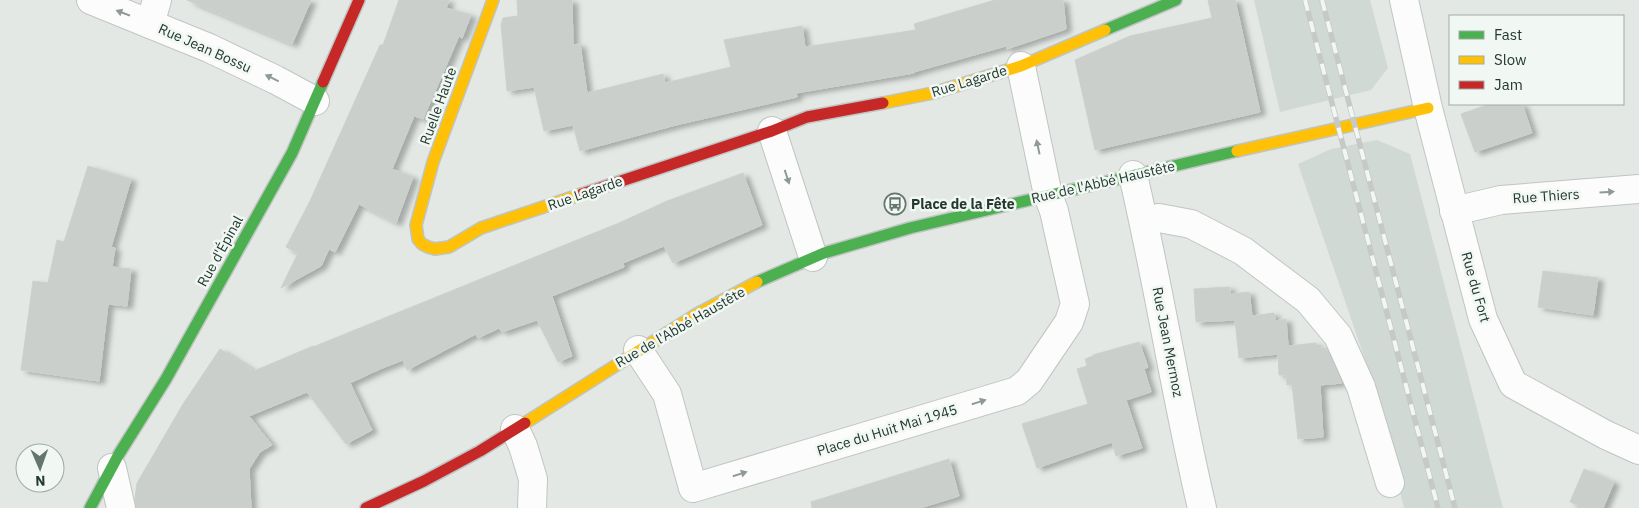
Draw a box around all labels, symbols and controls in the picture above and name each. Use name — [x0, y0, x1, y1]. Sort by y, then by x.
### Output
one-way arrow — [115, 9, 130, 17]
legend — [1449, 15, 1624, 105]
street label: Rue Jean Bossu — [156, 19, 254, 77]
text: Fast — [1494, 25, 1522, 44]
text: Slow — [1494, 50, 1527, 69]
street label: Rue Lagarde — [929, 61, 1009, 101]
street label: Ruelle Haute — [416, 65, 460, 147]
one-way arrow — [265, 74, 279, 82]
text: Jam — [1494, 75, 1523, 94]
one-way arrow — [1034, 140, 1042, 155]
street label: Rue de l'Abbé Haustête — [1029, 157, 1177, 207]
one-way arrow — [784, 170, 792, 185]
street label: Rue Lagarde — [545, 172, 625, 214]
street label: Rue Thiers — [1512, 185, 1580, 207]
one-way arrow — [1599, 187, 1615, 195]
bus stop icon: Place de la Fête — [883, 192, 907, 216]
place label: Place de la Fête — [911, 195, 1015, 213]
street label: Rue d'Épinal — [192, 212, 247, 290]
street label: Rue du Fort — [1457, 250, 1495, 325]
street label: Rue de l'Abbé Haustête — [612, 282, 748, 372]
street label: Rue Jean Mermoz — [1148, 285, 1188, 399]
one-way arrow — [972, 398, 987, 406]
street label: Place du Huit Mai 1945 — [815, 400, 959, 460]
north arrow — [15, 443, 65, 493]
one-way arrow — [732, 470, 747, 478]
text: N — [35, 472, 46, 490]

